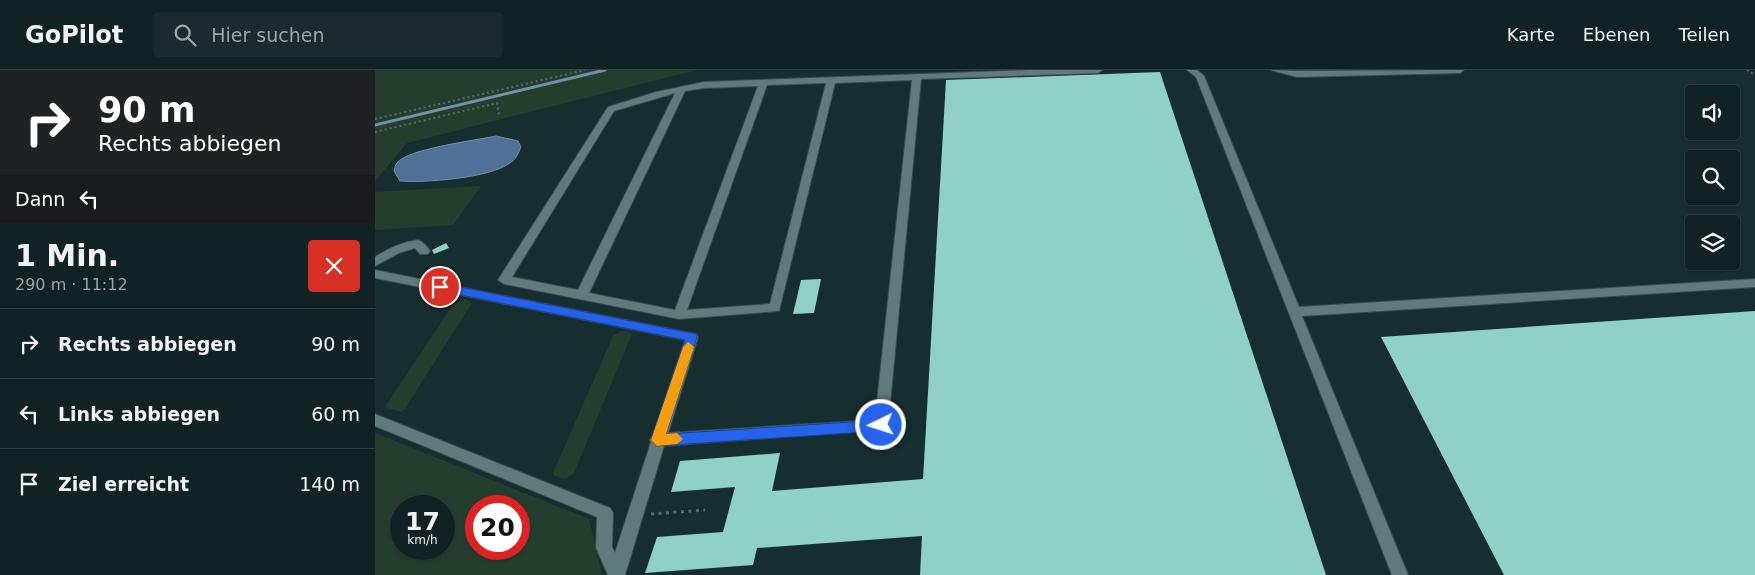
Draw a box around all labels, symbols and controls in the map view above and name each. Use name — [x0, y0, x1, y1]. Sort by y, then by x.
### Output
search box — [153, 12, 503, 57]
text: GoPilot — [25, 21, 123, 49]
icon: search — [171, 21, 199, 49]
text: Hier suchen — [211, 24, 324, 46]
text: Karte — [1507, 24, 1555, 45]
text: Ebenen — [1583, 24, 1651, 45]
text: Teilen — [1679, 24, 1730, 45]
map controls — [1685, 85, 1740, 270]
button: sound — [1685, 85, 1740, 140]
icon: right — [15, 90, 80, 155]
text: 90 m — [98, 90, 195, 130]
text: Rechts abbiegen — [98, 131, 281, 156]
button: search — [1685, 150, 1740, 205]
icon: left — [75, 185, 103, 213]
text: Dann — [15, 188, 65, 210]
button: layers — [1685, 215, 1740, 270]
text: 1 Min. — [15, 238, 119, 273]
button: close — [308, 240, 360, 292]
pin — [419, 266, 461, 308]
icon: arrive — [426, 273, 454, 301]
text: 290 m · 11:12 — [15, 275, 128, 294]
icon: right — [15, 330, 43, 358]
text: Rechts abbiegen — [58, 333, 237, 355]
text: 90 m — [311, 333, 360, 355]
position arrow — [854, 398, 906, 450]
icon: left — [15, 400, 43, 428]
text: Links abbiegen — [58, 403, 220, 425]
text: 60 m — [311, 403, 360, 425]
icon: arrive — [15, 470, 43, 498]
text: Ziel erreicht — [58, 473, 189, 495]
text: 140 m — [299, 473, 360, 495]
speed limit sign: 20 — [465, 495, 530, 560]
text: 17 — [405, 507, 440, 536]
text: km/h — [407, 533, 438, 547]

